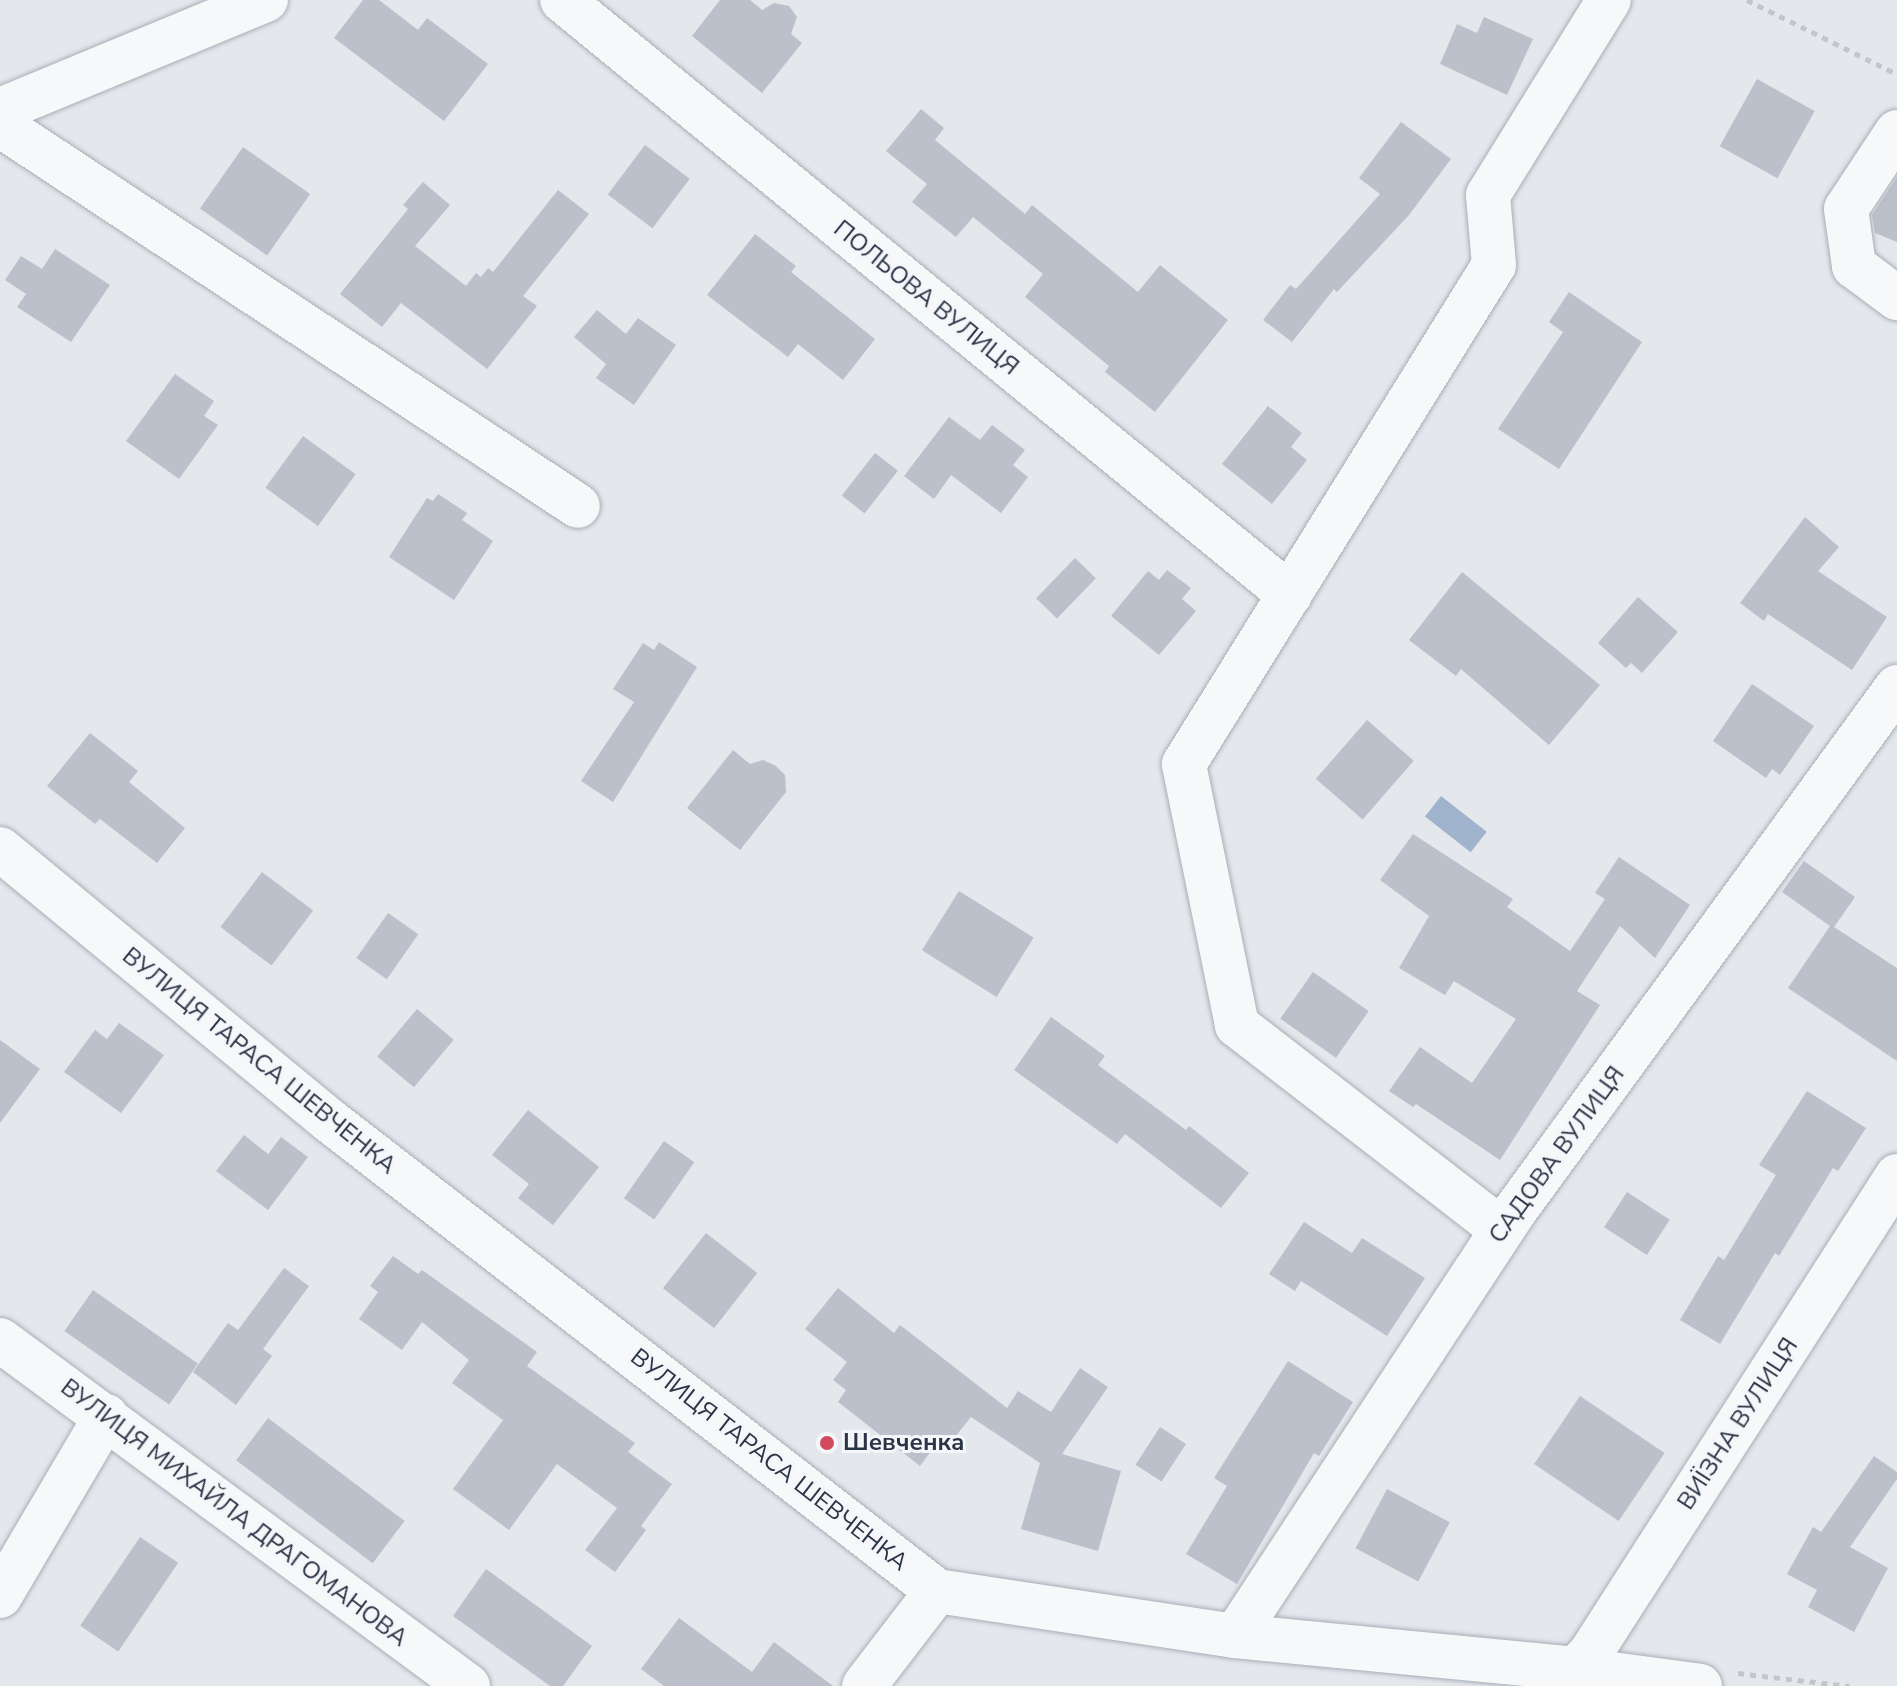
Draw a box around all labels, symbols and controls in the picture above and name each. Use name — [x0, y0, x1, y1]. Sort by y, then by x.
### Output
street label: ПОЛЬОВА ВУЛИЦЯ — [828, 215, 1024, 381]
street label: ВУЛИЦЯ ТАРАСА ШЕВЧЕНКА — [116, 942, 402, 1180]
street label: САДОВА ВУЛИЦЯ — [1483, 1061, 1631, 1249]
street label: ВИЇЗНА ВУЛИЦЯ — [1672, 1333, 1804, 1515]
street label: ВУЛИЦЯ ТАРАСА ШЕВЧЕНКА — [625, 1343, 913, 1577]
street label: ВУЛИЦЯ МИХАЙЛА ДРАГОМАНОВА — [55, 1373, 413, 1653]
place label: Шевченка — [843, 1429, 964, 1457]
marker: Шевченка — [818, 1434, 836, 1452]

